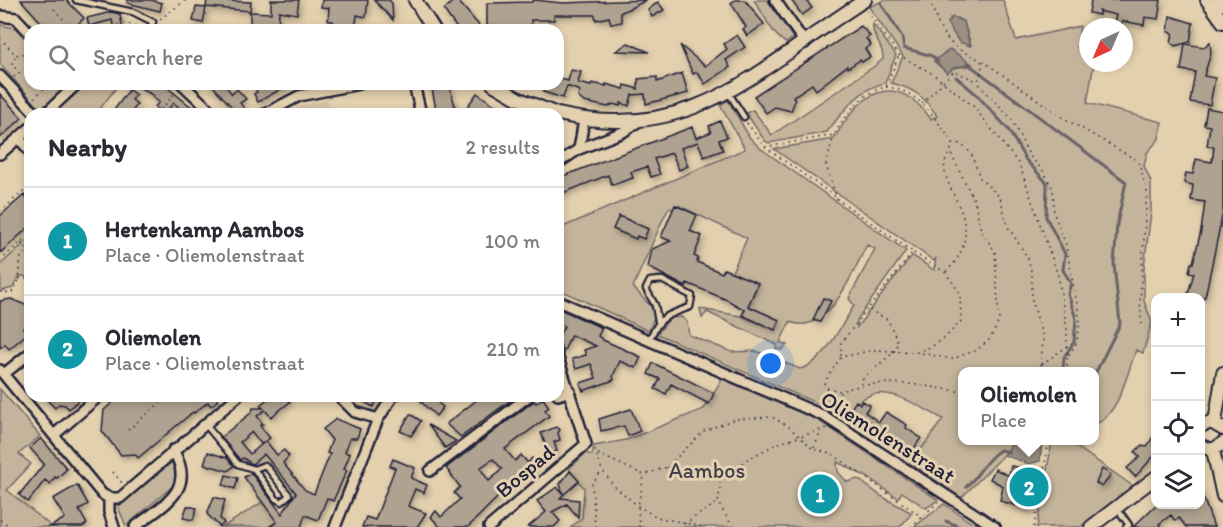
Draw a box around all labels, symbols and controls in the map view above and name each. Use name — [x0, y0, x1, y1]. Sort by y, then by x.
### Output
north arrow — [1079, 18, 1133, 72]
search box — [24, 24, 564, 90]
icon: search — [45, 41, 78, 74]
text: Search here — [93, 44, 203, 71]
text: Nearby — [48, 131, 127, 163]
text: 2 results — [466, 135, 540, 159]
text: Hertenkamp Aambos — [105, 216, 304, 243]
text: 1 — [63, 229, 72, 253]
text: 100 m — [485, 229, 540, 253]
text: Place · Oliemolenstraat — [105, 243, 305, 267]
map controls — [1151, 293, 1205, 509]
button: + — [1151, 293, 1205, 347]
text: Oliemolen — [105, 324, 201, 351]
text: 2 — [62, 337, 73, 361]
text: 210 m — [487, 337, 540, 361]
button: − — [1151, 347, 1205, 401]
your location — [756, 349, 785, 378]
text: Place · Oliemolenstraat — [105, 351, 305, 375]
popup — [958, 367, 1099, 445]
text: Oliemolen — [980, 381, 1077, 408]
street label: Oliemolenstraat — [816, 385, 960, 489]
button: locate — [1151, 401, 1205, 455]
text: Place — [980, 408, 1026, 432]
street label: Bospad — [490, 438, 560, 503]
button: layers — [1151, 455, 1205, 509]
park label: Aambos — [669, 457, 745, 484]
pin: 2 — [1010, 464, 1048, 510]
pin: 1 — [800, 472, 840, 516]

